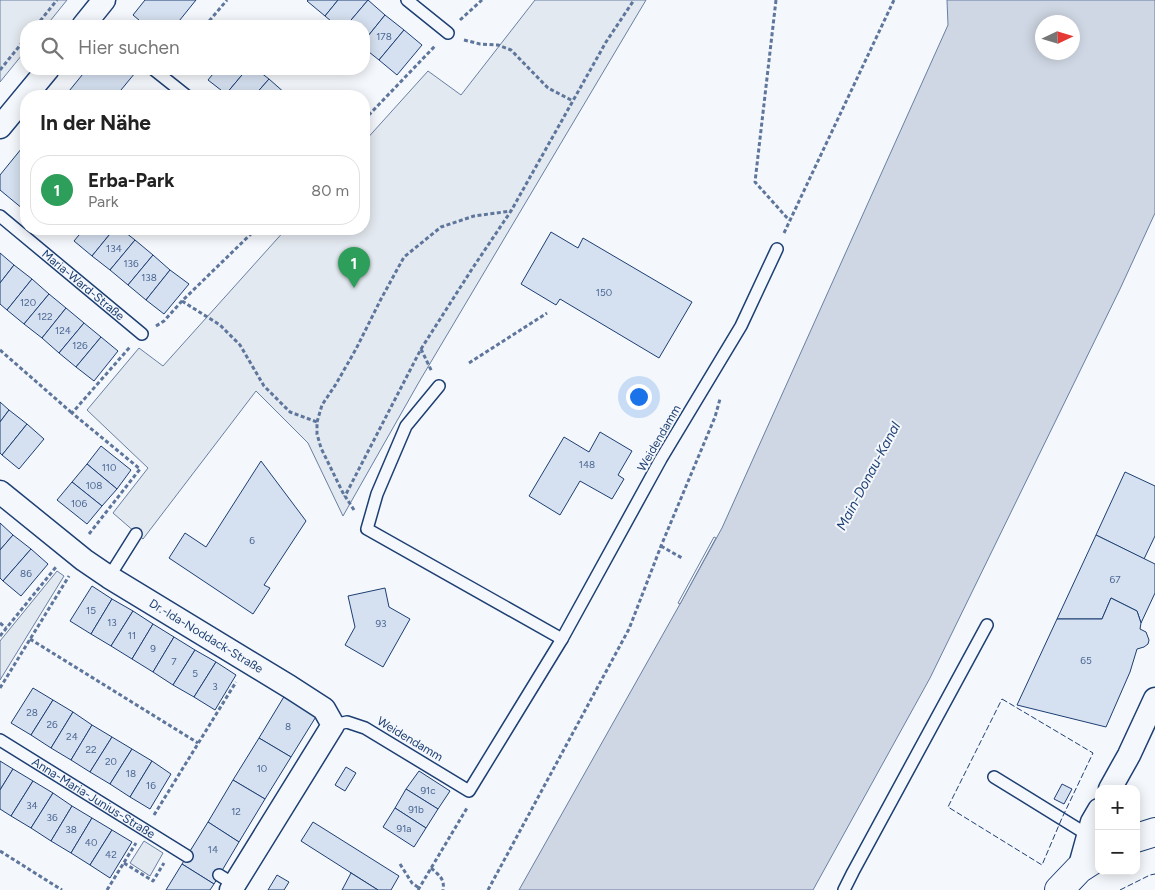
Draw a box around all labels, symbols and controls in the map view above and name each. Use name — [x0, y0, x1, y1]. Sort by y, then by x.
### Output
north arrow — [1035, 15, 1080, 60]
search box — [20, 20, 370, 75]
house number: 178 — [376, 30, 392, 43]
icon: search — [38, 34, 66, 62]
text: Hier suchen — [78, 36, 179, 59]
text: In der Nähe — [40, 110, 151, 135]
text: Erba-Park — [88, 169, 174, 192]
text: 1 — [54, 181, 60, 200]
text: 80 m — [311, 181, 349, 200]
text: Park — [88, 192, 118, 211]
house number: 134 — [106, 242, 122, 255]
street label: Maria-Ward-Straße — [39, 247, 127, 324]
pin: 1 — [338, 247, 370, 288]
house number: 136 — [123, 257, 139, 270]
house number: 138 — [141, 271, 157, 284]
house number: 150 — [596, 286, 612, 299]
house number: 120 — [20, 296, 36, 309]
house number: 122 — [37, 310, 53, 323]
house number: 124 — [55, 324, 71, 337]
house number: 126 — [72, 339, 88, 352]
your location — [626, 384, 652, 410]
street label: Weidendamm — [634, 402, 684, 474]
water label: Main-Donau-Kanal — [833, 418, 905, 533]
house number: 148 — [579, 458, 595, 471]
house number: 110 — [102, 461, 116, 474]
house number: 108 — [86, 479, 102, 492]
house number: 106 — [71, 497, 87, 510]
house number: 6 — [249, 534, 255, 547]
house number: 86 — [20, 567, 32, 580]
house number: 67 — [1109, 573, 1121, 586]
street label: Dr.-Ida-Noddack-Straße — [147, 596, 266, 676]
house number: 15 — [86, 604, 96, 617]
house number: 13 — [107, 616, 117, 629]
house number: 93 — [375, 617, 387, 630]
house number: 11 — [128, 629, 136, 642]
house number: 9 — [150, 642, 156, 655]
house number: 65 — [1080, 654, 1092, 667]
house number: 7 — [171, 655, 177, 668]
house number: 5 — [192, 667, 198, 680]
house number: 3 — [212, 680, 218, 693]
house number: 28 — [26, 706, 38, 719]
street label: Weidendamm — [375, 714, 445, 764]
house number: 26 — [46, 718, 58, 731]
house number: 8 — [285, 720, 291, 733]
house number: 24 — [66, 730, 78, 743]
house number: 22 — [85, 743, 97, 756]
street label: Anna-Maria-Junius-Straße — [29, 755, 158, 842]
house number: 20 — [105, 755, 117, 768]
house number: 10 — [257, 762, 267, 775]
house number: 18 — [126, 767, 136, 780]
house number: 16 — [146, 779, 156, 792]
house number: 91c — [420, 784, 436, 797]
map controls — [1095, 785, 1140, 875]
button: + — [1095, 785, 1140, 830]
house number: 34 — [26, 799, 38, 812]
house number: 91b — [408, 803, 424, 816]
house number: 12 — [231, 805, 241, 818]
house number: 36 — [46, 811, 58, 824]
house number: 91a — [397, 822, 411, 835]
house number: 38 — [65, 823, 77, 836]
button: − — [1095, 830, 1140, 875]
house number: 40 — [85, 836, 97, 849]
house number: 14 — [208, 843, 218, 856]
house number: 42 — [105, 848, 117, 861]

